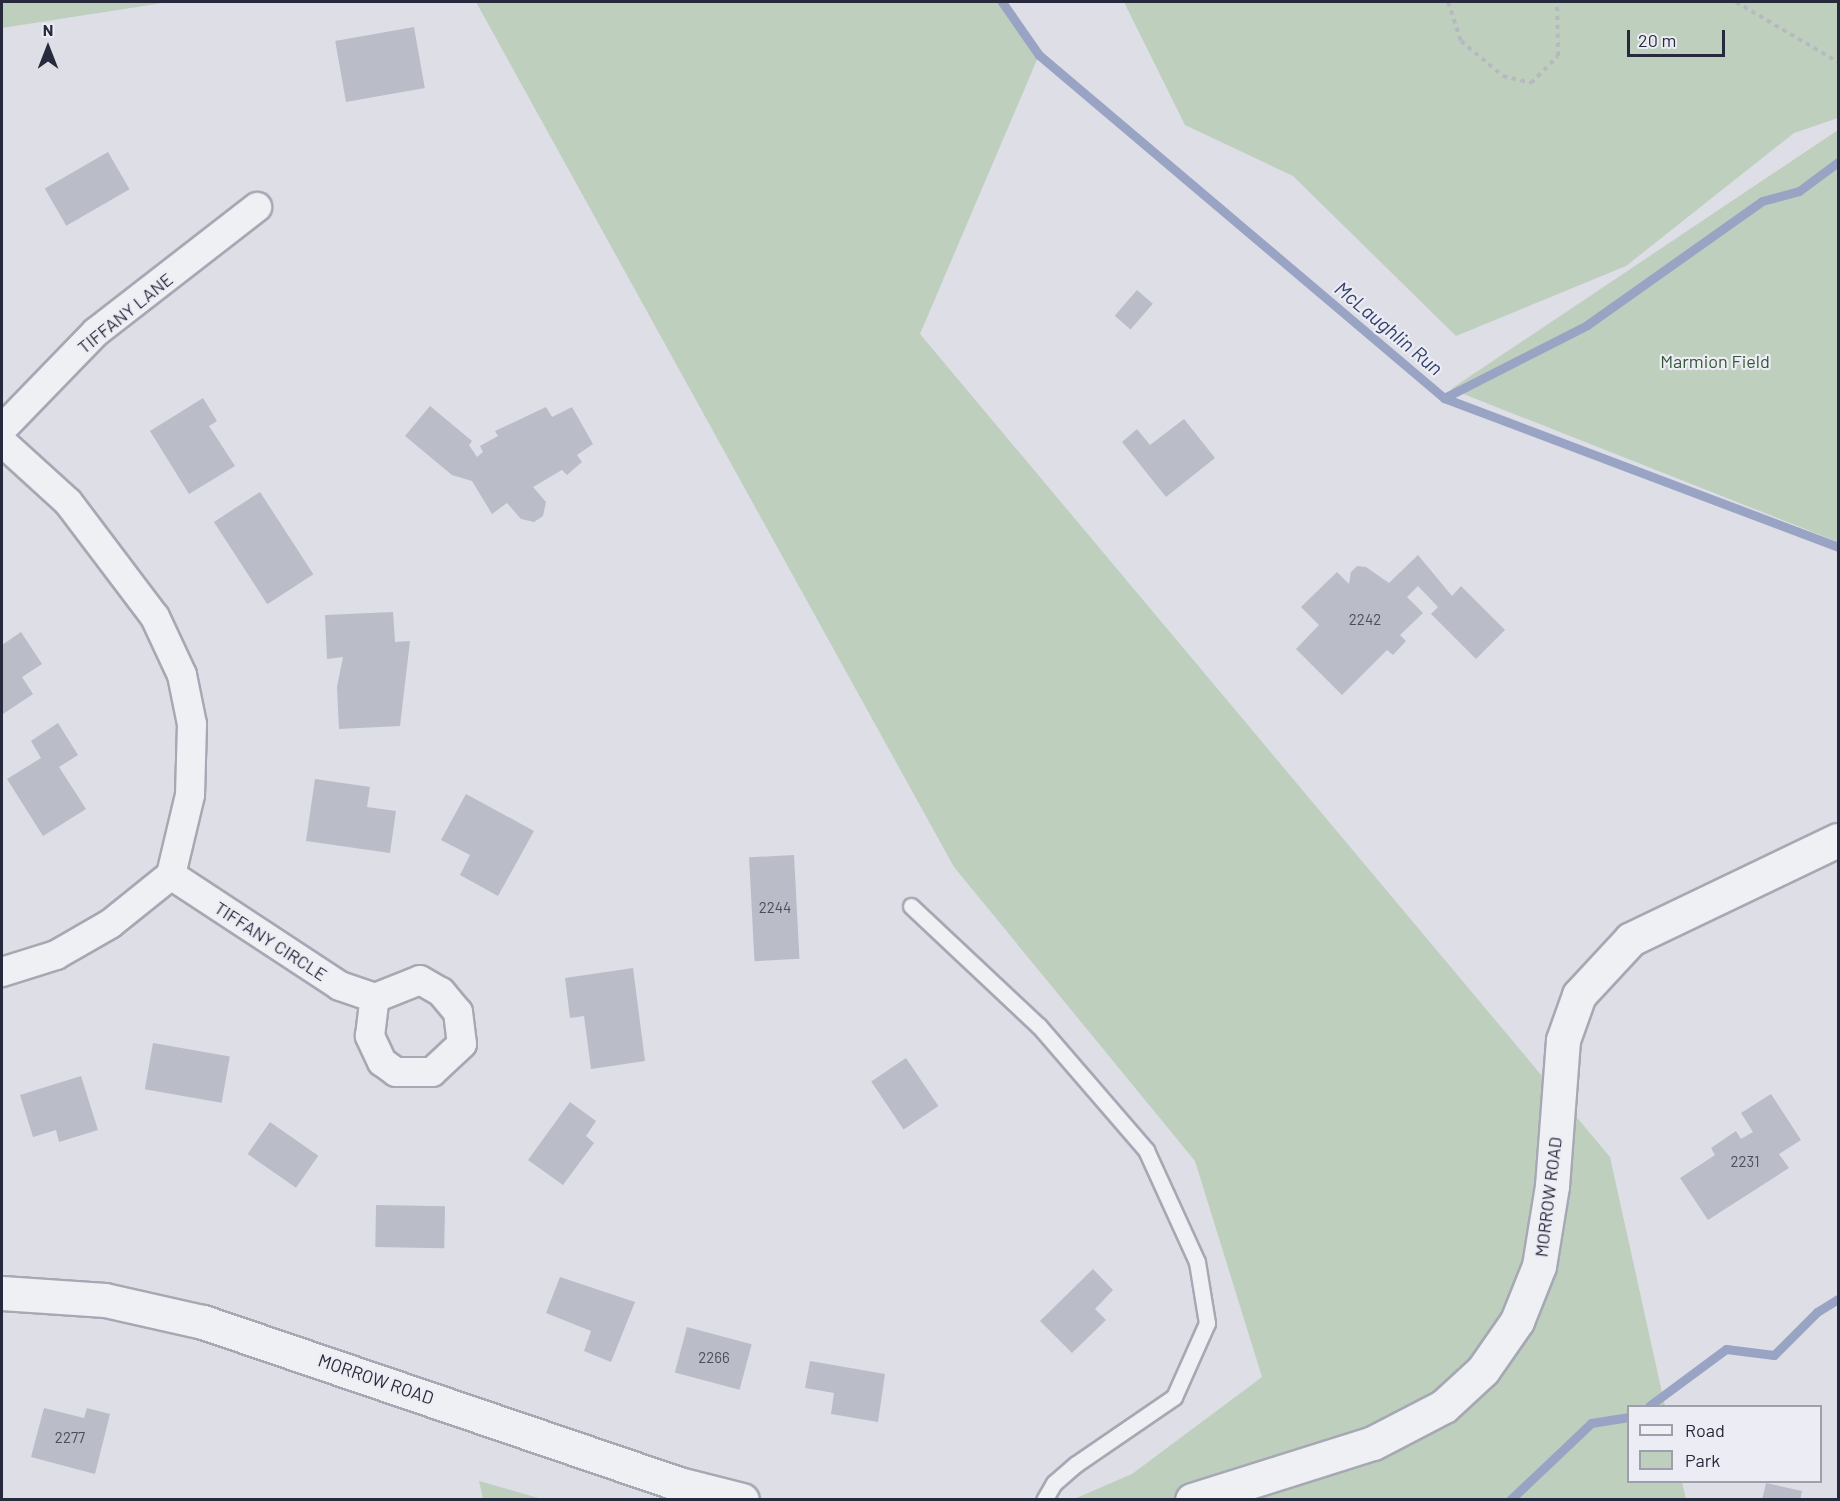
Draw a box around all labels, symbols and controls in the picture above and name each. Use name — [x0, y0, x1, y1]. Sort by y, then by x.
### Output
north arrow — [18, 18, 78, 78]
scale bar — [1630, 18, 1728, 56]
text: N — [43, 20, 53, 39]
text: 20 m — [1638, 29, 1676, 51]
street label: TIFFANY LANE — [73, 268, 177, 358]
water label: McLaughlin Run — [1330, 276, 1448, 380]
park label: Marmion Field — [1660, 350, 1770, 372]
house number: 2242 — [1349, 611, 1381, 629]
street label: TIFFANY CIRCLE — [211, 897, 331, 985]
house number: 2244 — [759, 899, 791, 917]
street label: MORROW ROAD — [1530, 1136, 1566, 1258]
house number: 2231 — [1731, 1153, 1759, 1171]
street label: MORROW ROAD — [315, 1349, 437, 1409]
house number: 2266 — [698, 1349, 730, 1367]
legend — [1627, 1405, 1822, 1483]
text: Road — [1685, 1419, 1725, 1441]
house number: 2277 — [55, 1429, 85, 1447]
text: Park — [1685, 1449, 1720, 1471]

